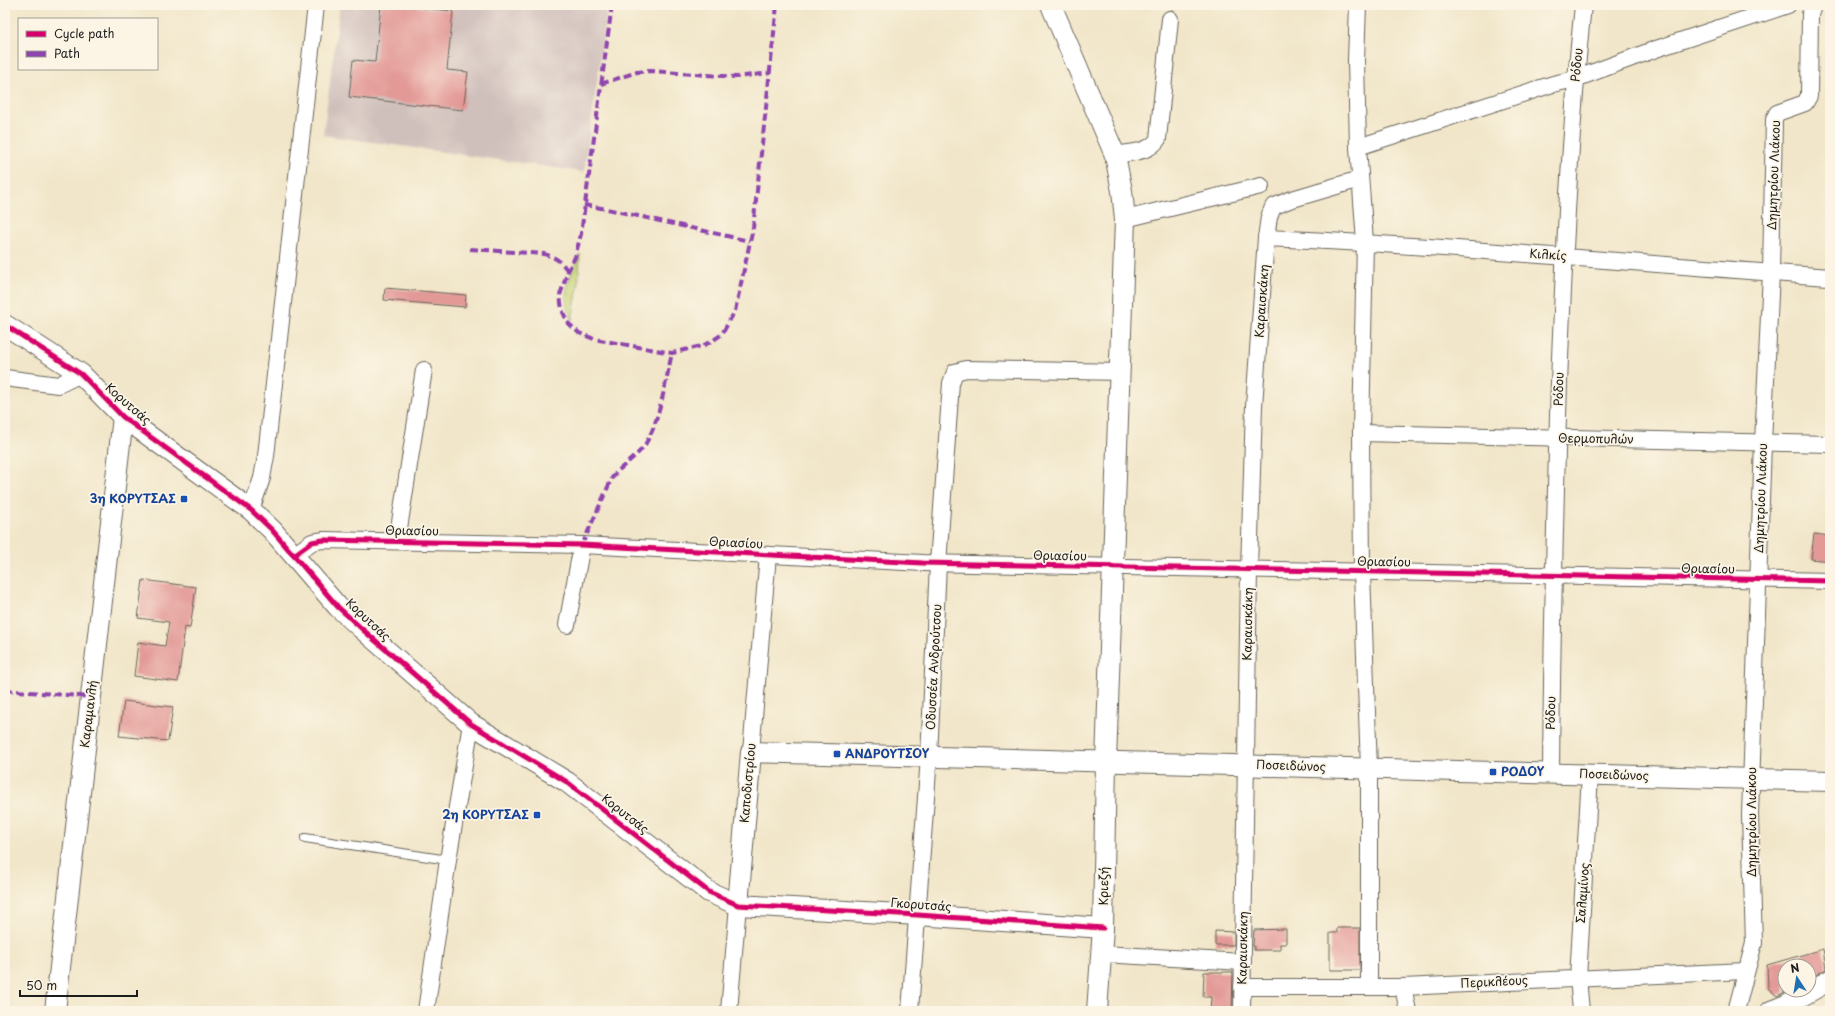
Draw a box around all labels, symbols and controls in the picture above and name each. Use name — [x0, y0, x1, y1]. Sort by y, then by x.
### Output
legend — [18, 18, 158, 70]
text: Cycle path — [54, 24, 115, 42]
text: Path — [54, 44, 80, 62]
street label: Ρόδου — [1565, 47, 1587, 83]
street label: Δημητρίου Λιάκου — [1762, 120, 1784, 230]
street label: Κιλκίς — [1529, 244, 1567, 264]
street label: Καραισκάκη — [1249, 264, 1273, 338]
street label: Ρόδου — [1548, 371, 1568, 406]
street label: Κορυτσάς — [102, 378, 155, 428]
street label: Θερμοπυλών — [1558, 428, 1634, 448]
street label: Δημητρίου Λιάκου — [1749, 443, 1771, 553]
place label: 3η ΚΟΡΥΤΣΑΣ — [90, 489, 176, 507]
marker: 3η ΚΟΡΥΤΣΑΣ — [179, 494, 189, 504]
street label: Θριασίου — [385, 521, 439, 539]
street label: Θριασίου — [709, 532, 764, 552]
street label: Θριασίου — [1033, 546, 1087, 564]
street label: Θριασίου — [1357, 552, 1411, 570]
street label: Θριασίου — [1681, 559, 1735, 577]
street label: Καραισκάκη — [1237, 587, 1257, 661]
street label: Κορυτσάς — [342, 594, 395, 645]
street label: Οδυσσέα Ανδρούτσου — [921, 603, 945, 730]
street label: Καραμανλή — [75, 679, 101, 749]
street label: Ρόδου — [1541, 696, 1559, 730]
street label: Καποδιστρίου — [735, 742, 759, 824]
place label: ΑΝΔΡΟΥΤΣΟΥ — [845, 744, 930, 762]
marker: ΑΝΔΡΟΥΤΣΟΥ — [832, 749, 842, 759]
street label: Ποσειδώνος — [1256, 755, 1326, 775]
place label: ΡΟΔΟΥ — [1501, 762, 1545, 780]
street label: Ποσειδώνος — [1579, 764, 1649, 784]
marker: ΡΟΔΟΥ — [1488, 767, 1498, 777]
street label: Δημητρίου Λιάκου — [1742, 767, 1760, 877]
street label: Κορυτσάς — [598, 789, 653, 837]
place label: 2η ΚΟΡΥΤΣΑΣ — [442, 805, 529, 823]
marker: 2η ΚΟΡΥΤΣΑΣ — [532, 810, 542, 820]
street label: Σαλαμίνος — [1571, 862, 1593, 924]
street label: Κριεζή — [1094, 866, 1112, 906]
street label: Γκορυτσάς — [890, 893, 952, 915]
street label: Καραισκάκη — [1232, 911, 1252, 985]
north arrow — [1777, 958, 1817, 998]
text: N — [1789, 958, 1801, 977]
street label: Περικλέους — [1460, 970, 1528, 992]
scale bar — [20, 972, 137, 998]
text: 50 m — [26, 976, 57, 994]

